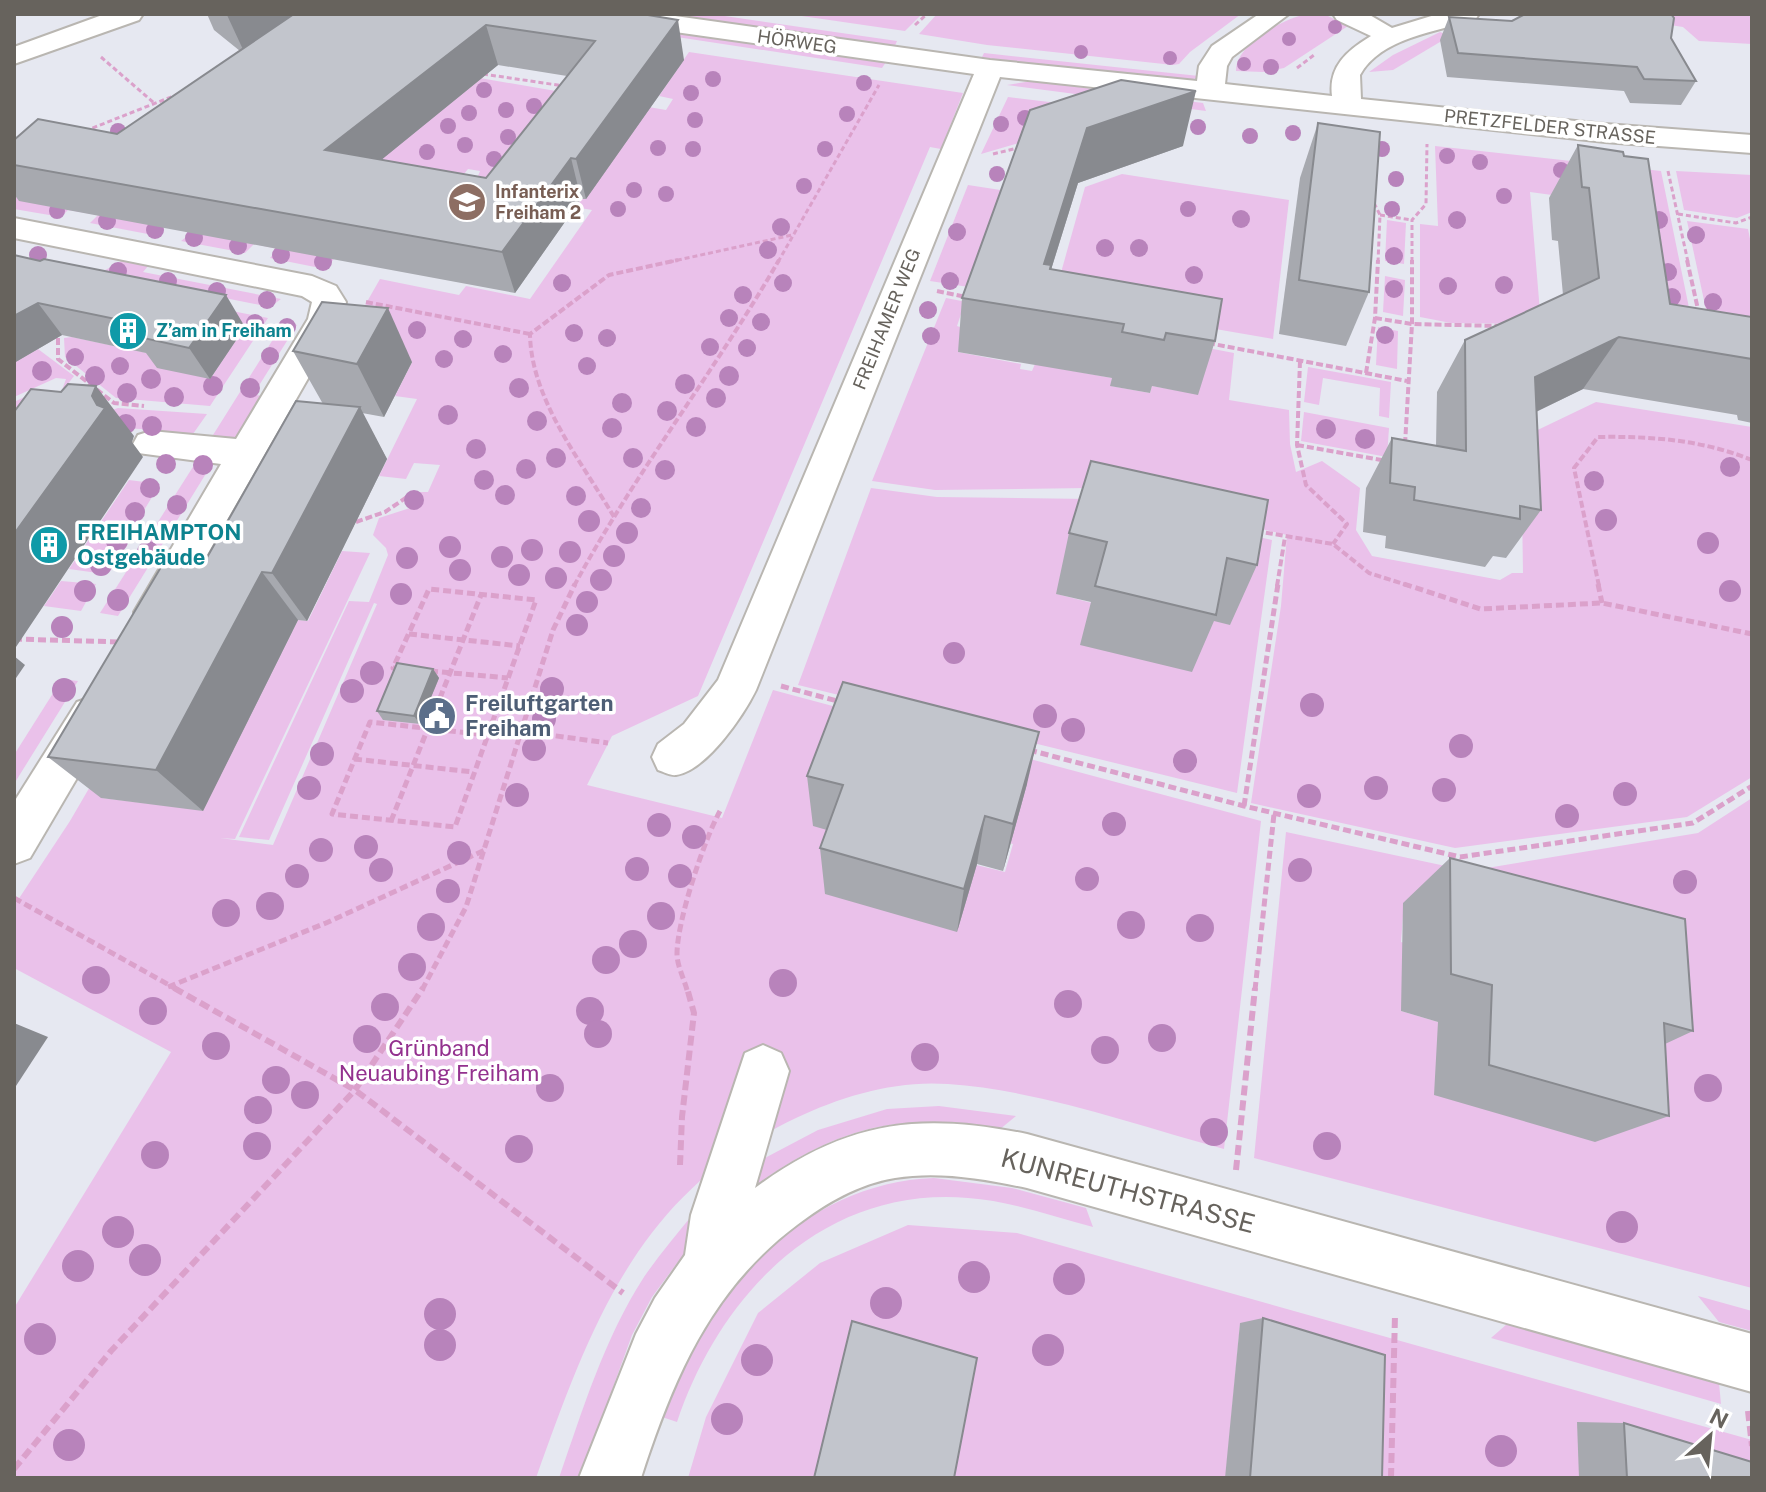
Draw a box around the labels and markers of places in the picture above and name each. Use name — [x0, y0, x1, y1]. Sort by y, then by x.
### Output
school or university icon: Infanterix Freiham 2 — [446, 181, 488, 223]
place label: Infanterix Freiham 2 — [495, 181, 581, 223]
building icon: Z’am in Freiham — [107, 310, 149, 352]
place label: Z’am in Freiham — [156, 320, 292, 341]
place label: FREIHAMPTON Ostgebäude — [77, 519, 241, 570]
building icon: FREIHAMPTON Ostgebäude — [28, 524, 70, 566]
place label: Freiluftgarten Freiham — [465, 690, 614, 741]
public building icon: Freiluftgarten Freiham — [416, 695, 458, 737]

